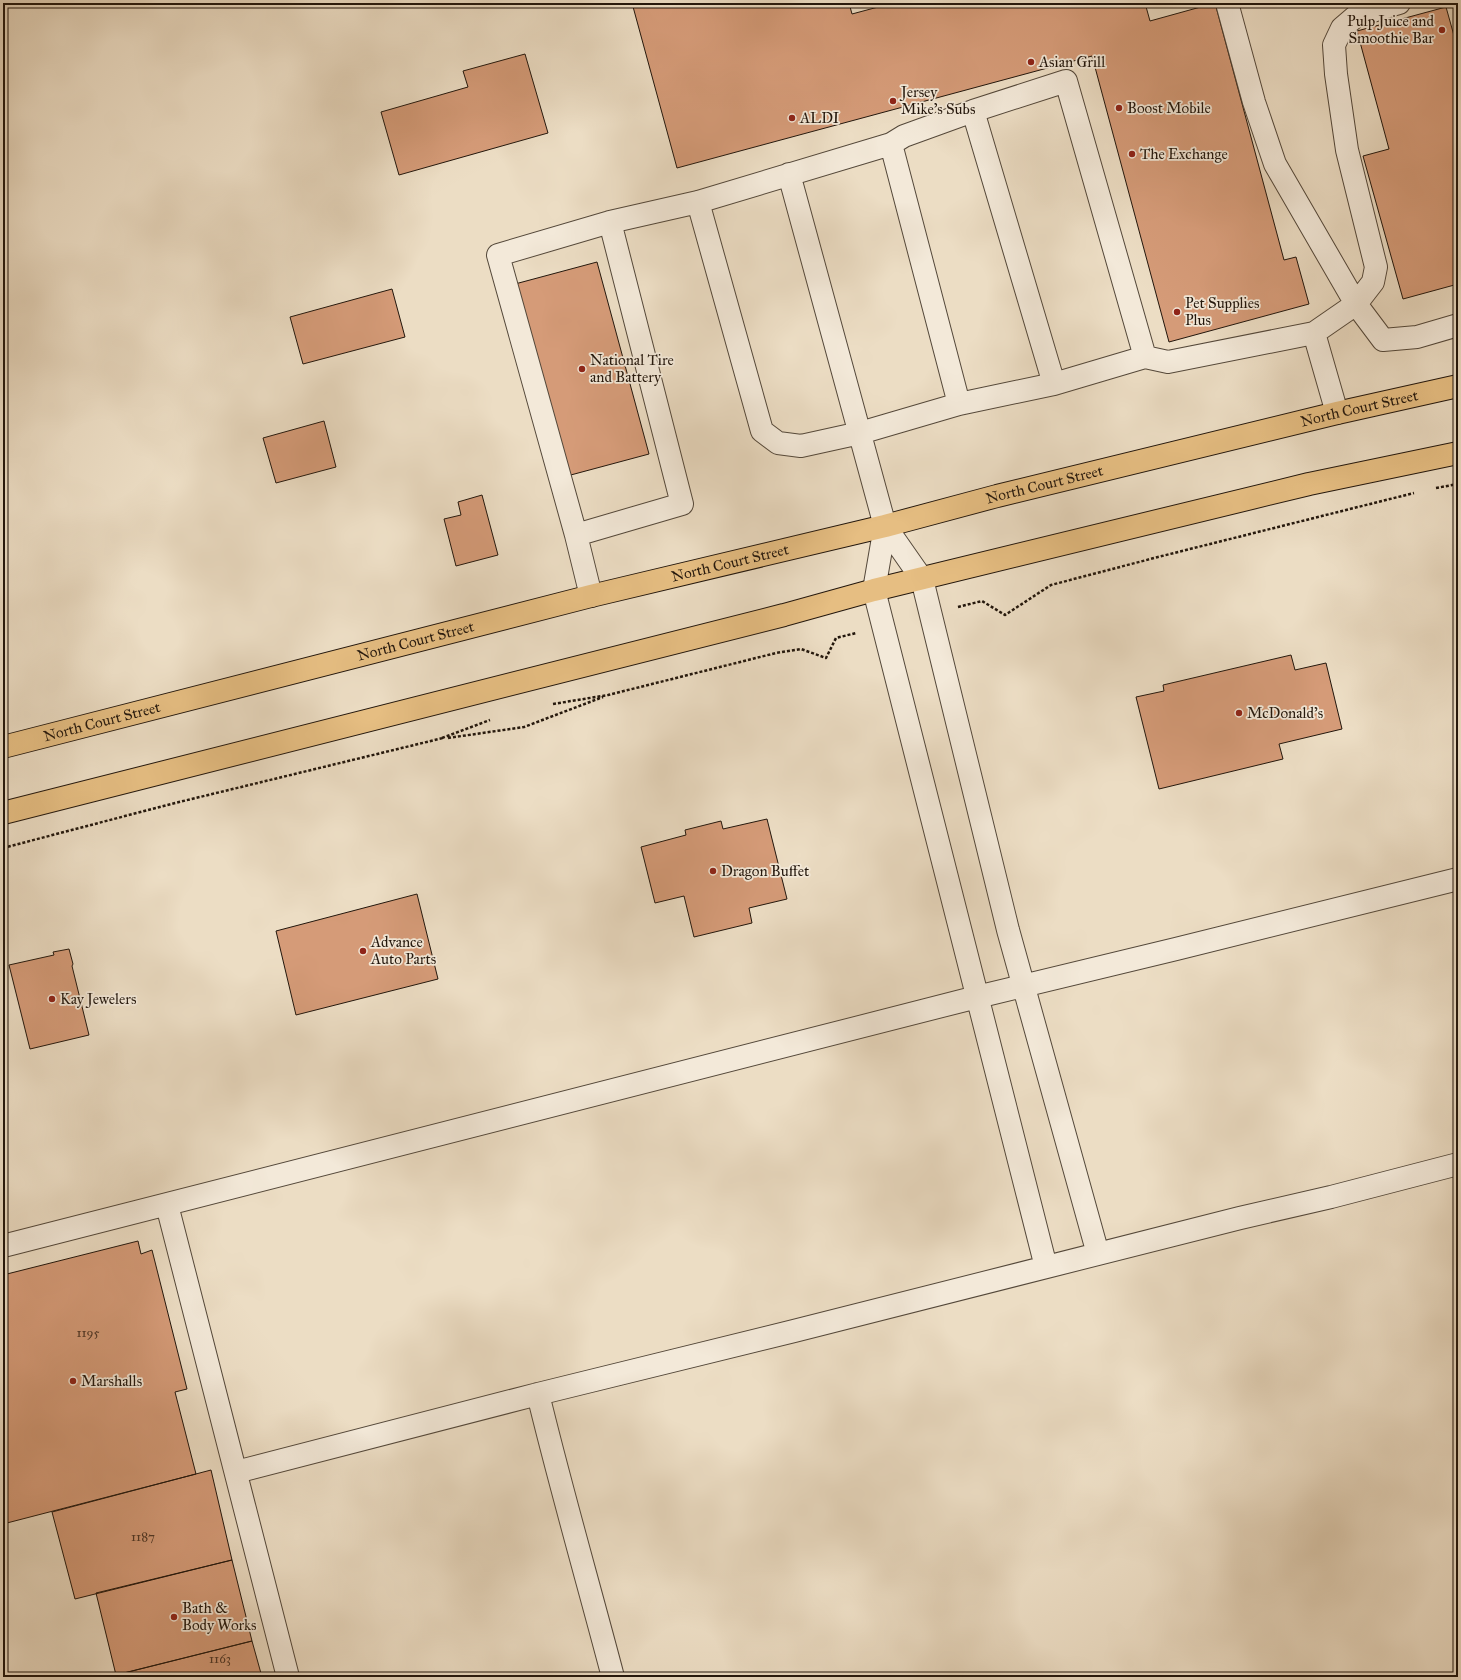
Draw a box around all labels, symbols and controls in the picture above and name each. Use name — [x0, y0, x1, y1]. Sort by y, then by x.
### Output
place label: Pulp Juice and Smoothie Bar — [1347, 12, 1434, 47]
marker: Pulp Juice and Smoothie Bar — [1437, 25, 1447, 35]
place label: Asian Grill — [1038, 53, 1106, 71]
marker: Asian Grill — [1026, 57, 1036, 67]
place label: Jersey Mike's Subs — [899, 83, 975, 118]
marker: Jersey Mike's Subs — [888, 96, 898, 106]
place label: Boost Mobile — [1127, 99, 1211, 117]
marker: Boost Mobile — [1114, 103, 1124, 113]
place label: ALDI — [799, 109, 839, 127]
marker: ALDI — [787, 113, 797, 123]
place label: The Exchange — [1140, 145, 1228, 163]
marker: The Exchange — [1127, 149, 1137, 159]
place label: Pet Supplies Plus — [1185, 294, 1259, 329]
marker: Pet Supplies Plus — [1172, 307, 1182, 317]
place label: National Tire and Battery — [590, 351, 674, 386]
marker: National Tire and Battery — [577, 364, 587, 374]
street label: North Court Street — [1299, 386, 1420, 431]
street label: North Court Street — [984, 461, 1105, 508]
street label: North Court Street — [670, 540, 791, 586]
street label: North Court Street — [355, 617, 477, 665]
street label: North Court Street — [41, 698, 163, 745]
place label: McDonald's — [1247, 704, 1323, 722]
marker: McDonald's — [1234, 708, 1244, 718]
place label: Dragon Buffet — [721, 862, 810, 880]
marker: Dragon Buffet — [708, 866, 718, 876]
place label: Advance Auto Parts — [370, 933, 436, 968]
marker: Advance Auto Parts — [358, 946, 368, 956]
place label: Kay Jewelers — [60, 990, 136, 1009]
marker: Kay Jewelers — [47, 994, 57, 1004]
house number: 1195 — [76, 1325, 100, 1341]
place label: Marshalls — [81, 1372, 142, 1390]
marker: Marshalls — [68, 1376, 78, 1386]
house number: 1187 — [131, 1529, 155, 1545]
place label: Bath & Body Works — [182, 1599, 256, 1634]
marker: Bath & Body Works — [169, 1612, 179, 1622]
house number: 1163 — [209, 1651, 231, 1667]

